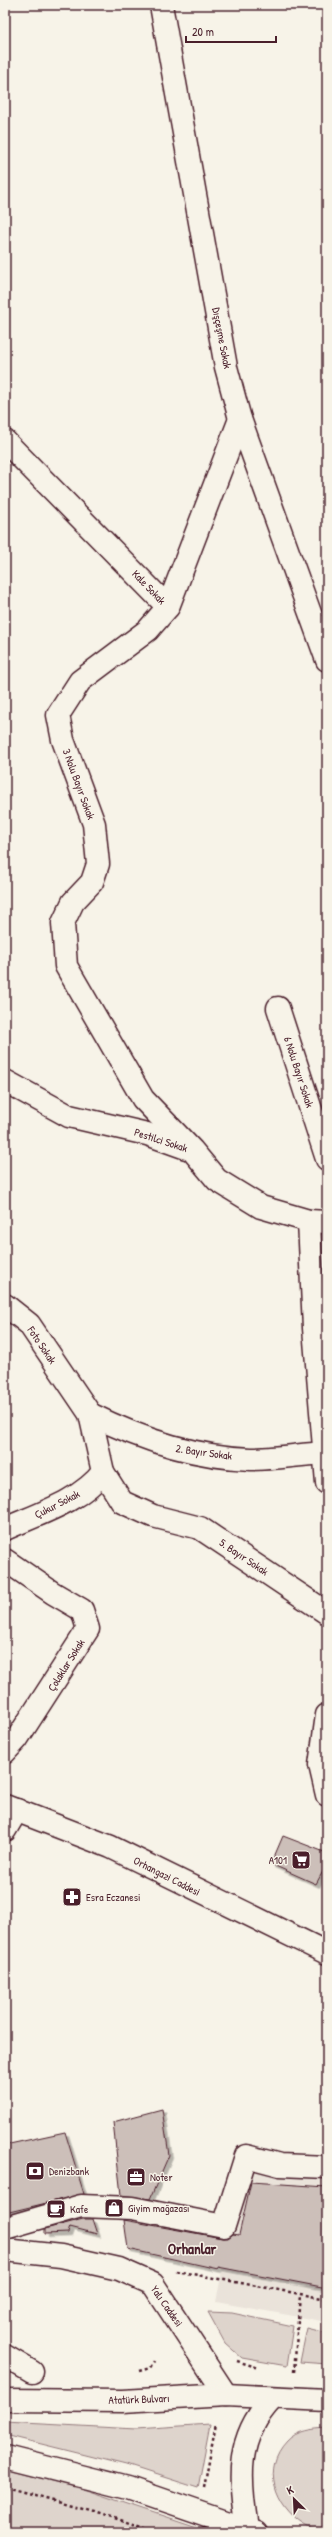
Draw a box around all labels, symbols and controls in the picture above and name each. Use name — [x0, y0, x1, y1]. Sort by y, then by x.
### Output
scale bar — [186, 18, 276, 44]
text: 20 m — [192, 23, 214, 40]
street label: Dışçeşme Sokak — [209, 306, 235, 370]
street label: Kale Sokak — [129, 567, 169, 608]
street label: 3 Nolu Bayır Sokak — [60, 747, 98, 822]
street label: 6 Nolu Bayır Sokak — [281, 1035, 317, 1110]
street label: Pestilci Sokak — [133, 1125, 190, 1155]
street label: Foto Sokak — [24, 1323, 60, 1367]
street label: 2. Bayır Sokak — [175, 1441, 233, 1463]
street label: Çukur Sokak — [32, 1486, 82, 1521]
street label: 5. Bayır Sokak — [217, 1535, 272, 1579]
street label: Çolaklar Sokak — [44, 1636, 88, 1694]
supermarket icon: A101 — [290, 1849, 312, 1871]
street label: Orhangazi Caddesi — [131, 1853, 203, 1899]
place label: A101 — [269, 1853, 287, 1867]
pharmacy icon: Esra Eczanesi — [61, 1886, 83, 1908]
place label: Esra Eczanesi — [86, 1890, 140, 1904]
bank icon: Denizbank — [24, 2160, 46, 2182]
place label: Denizbank — [49, 2164, 90, 2178]
office icon: Noter — [125, 2166, 147, 2188]
place label: Noter — [150, 2170, 173, 2184]
shop icon: Giyim mağazası — [103, 2197, 125, 2219]
cafe icon: Kafe — [45, 2198, 67, 2220]
place label: Giyim mağazası — [128, 2201, 190, 2215]
place label: Kafe — [70, 2202, 89, 2216]
district label: Orhanlar — [168, 2238, 217, 2259]
street label: Yalı Caddesi — [148, 2283, 186, 2329]
street label: Atatürk Bulvarı — [108, 2391, 170, 2407]
north arrow — [274, 2479, 314, 2519]
text: K — [284, 2482, 296, 2497]

